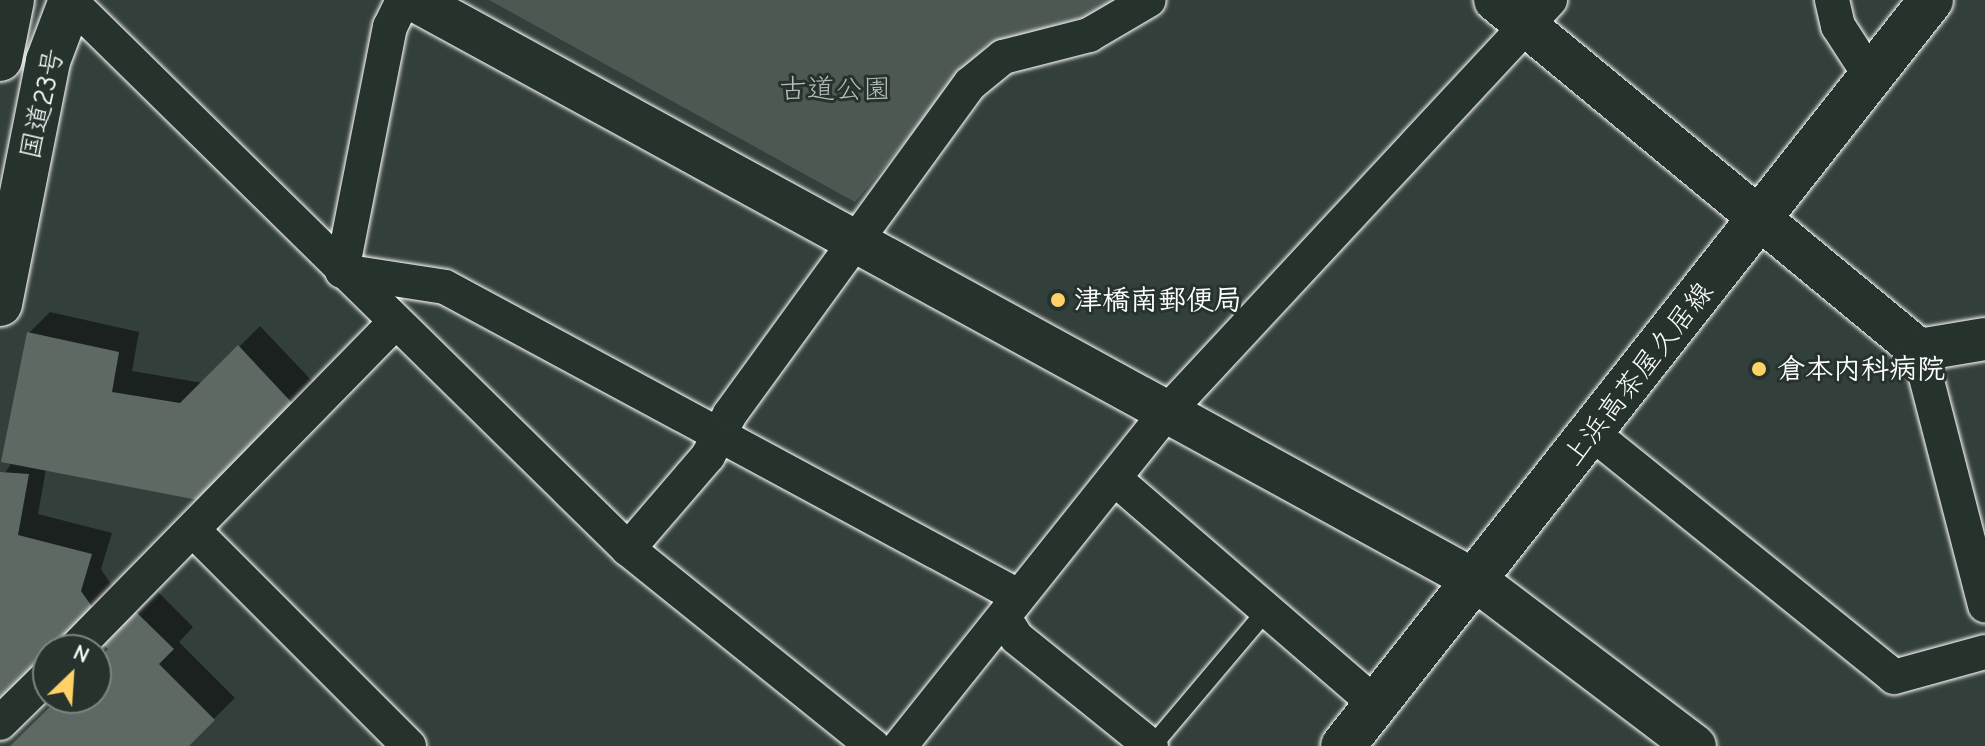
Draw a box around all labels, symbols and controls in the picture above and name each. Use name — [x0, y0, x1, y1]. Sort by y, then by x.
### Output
street label: 国道23号 — [13, 45, 71, 163]
park label: 古道公園 — [779, 72, 891, 106]
street label: 上浜高茶屋久居線 — [1556, 275, 1720, 473]
place label: 津橋南郵便局 — [1074, 283, 1242, 317]
marker: 津橋南郵便局 — [1049, 291, 1067, 309]
place label: 倉本内科病院 — [1777, 352, 1945, 386]
marker: 倉本内科病院 — [1748, 358, 1770, 380]
north arrow — [32, 634, 112, 714]
text: N — [69, 639, 93, 669]

